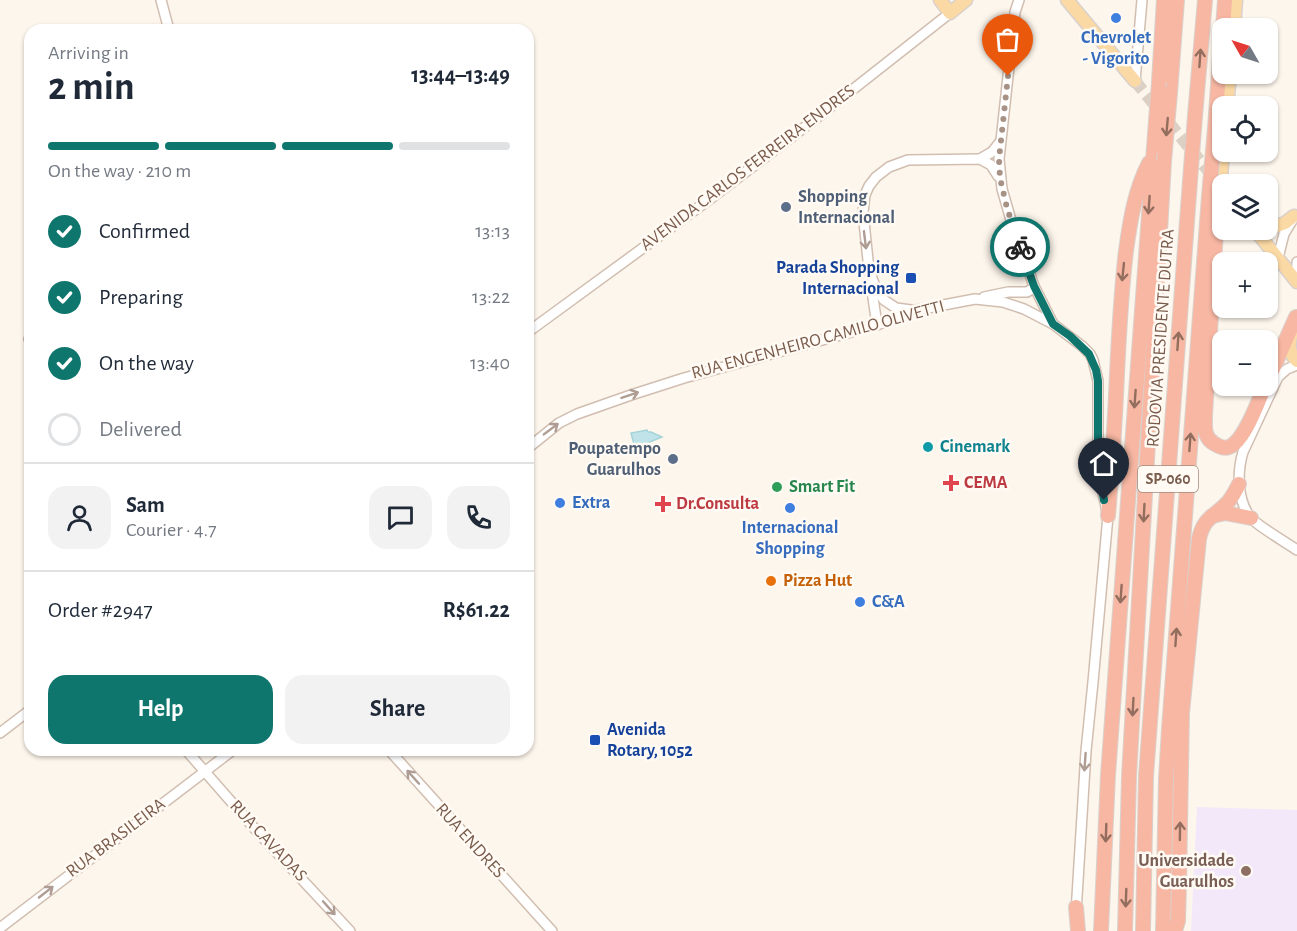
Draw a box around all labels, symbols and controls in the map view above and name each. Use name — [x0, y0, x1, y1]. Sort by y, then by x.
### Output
marker: Chevrolet - Vigorito — [1109, 11, 1123, 25]
pin — [982, 14, 1033, 76]
north arrow — [1212, 18, 1278, 84]
map controls — [1212, 18, 1278, 396]
icon: bag — [991, 23, 1024, 56]
place label: Chevrolet - Vigorito — [1081, 29, 1151, 68]
text: Arriving in — [48, 43, 129, 63]
one-way arrow — [1195, 49, 1206, 69]
text: 13:44–13:49 — [411, 64, 510, 86]
text: 2 min — [48, 68, 135, 107]
street label: AVENIDA CARLOS FERREIRA ENDRES — [637, 82, 859, 254]
button: locate — [1212, 96, 1278, 162]
one-way arrow — [1161, 116, 1172, 136]
text: On the way · 210 m — [48, 161, 191, 181]
button: layers — [1212, 174, 1278, 240]
place label: Shopping Internacional — [798, 188, 895, 227]
one-way arrow — [1144, 194, 1155, 214]
marker: Shopping Internacional — [779, 200, 793, 214]
icon: check — [48, 215, 81, 248]
courier — [990, 217, 1050, 277]
text: Confirmed — [99, 220, 190, 242]
text: 13:13 — [475, 221, 510, 241]
street label: RODOVIA PRESIDENTE DUTRA — [1144, 228, 1178, 448]
one-way arrow — [860, 230, 871, 250]
icon: bike — [1004, 231, 1037, 264]
button: + — [1212, 252, 1278, 318]
place label: Parada Shopping Internacional — [776, 259, 900, 298]
one-way arrow — [1117, 262, 1128, 282]
marker: Parada Shopping Internacional — [904, 271, 918, 285]
icon: check — [48, 281, 81, 314]
text: Preparing — [99, 286, 183, 308]
text: 13:22 — [472, 287, 510, 307]
street label: RUA ENGENHEIRO CAMILO OLIVETTI — [690, 298, 946, 382]
button: − — [1212, 330, 1278, 396]
one-way arrow — [1173, 331, 1184, 351]
icon: check — [48, 347, 81, 380]
text: On the way — [99, 352, 194, 374]
text: 13:40 — [470, 353, 510, 373]
one-way arrow — [620, 389, 639, 400]
one-way arrow — [1130, 389, 1141, 409]
text: Delivered — [99, 418, 182, 440]
one-way arrow — [543, 423, 559, 436]
one-way arrow — [1185, 433, 1196, 453]
place label: Cinemark — [940, 438, 1010, 456]
pin — [1078, 438, 1129, 500]
place label: Poupatempo Guarulhos — [568, 440, 661, 479]
marker: Cinemark — [921, 440, 935, 454]
icon: home — [1087, 447, 1120, 480]
marker: Poupatempo Guarulhos — [666, 452, 680, 466]
road number: SP-060 — [1138, 466, 1198, 492]
marker: CEMA — [942, 474, 960, 492]
place label: CEMA — [964, 474, 1008, 492]
place label: Smart Fit — [789, 478, 855, 496]
marker: Smart Fit — [770, 480, 784, 494]
button: person — [48, 486, 111, 549]
button: chat — [369, 486, 432, 549]
button: phone — [447, 486, 510, 549]
text: Sam — [126, 494, 165, 516]
place label: Extra — [572, 494, 611, 512]
marker: Dr.Consulta — [654, 495, 672, 513]
place label: Dr.Consulta — [676, 495, 760, 513]
marker: Extra — [553, 496, 567, 510]
marker: Internacional Shopping — [783, 501, 797, 515]
one-way arrow — [1139, 502, 1150, 522]
place label: Internacional Shopping — [742, 519, 838, 558]
text: Courier · 4.7 — [126, 520, 217, 540]
place label: Pizza Hut — [783, 572, 852, 590]
marker: Pizza Hut — [764, 574, 778, 588]
one-way arrow — [1116, 583, 1127, 603]
place label: C&A — [872, 593, 905, 611]
marker: C&A — [853, 595, 867, 609]
text: Order #2947 — [48, 599, 153, 621]
text: R$61.22 — [443, 599, 510, 621]
one-way arrow — [1170, 627, 1181, 647]
button: Help — [48, 675, 273, 744]
button: Share — [285, 675, 510, 744]
one-way arrow — [1128, 697, 1139, 717]
place label: Avenida Rotary, 1052 — [607, 721, 693, 760]
marker: Avenida Rotary, 1052 — [588, 733, 602, 747]
one-way arrow — [1079, 752, 1090, 772]
one-way arrow — [406, 769, 420, 784]
street label: RUA BRASILEIRA — [63, 795, 169, 881]
street label: RUA CAVADAS — [226, 797, 310, 885]
street label: RUA ENDRES — [432, 800, 508, 882]
one-way arrow — [1175, 822, 1186, 842]
one-way arrow — [1100, 823, 1111, 843]
place label: Universidade Guarulhos — [1138, 852, 1234, 891]
marker: Universidade Guarulhos — [1239, 864, 1253, 878]
one-way arrow — [38, 885, 54, 898]
one-way arrow — [1120, 887, 1132, 907]
one-way arrow — [322, 900, 336, 915]

